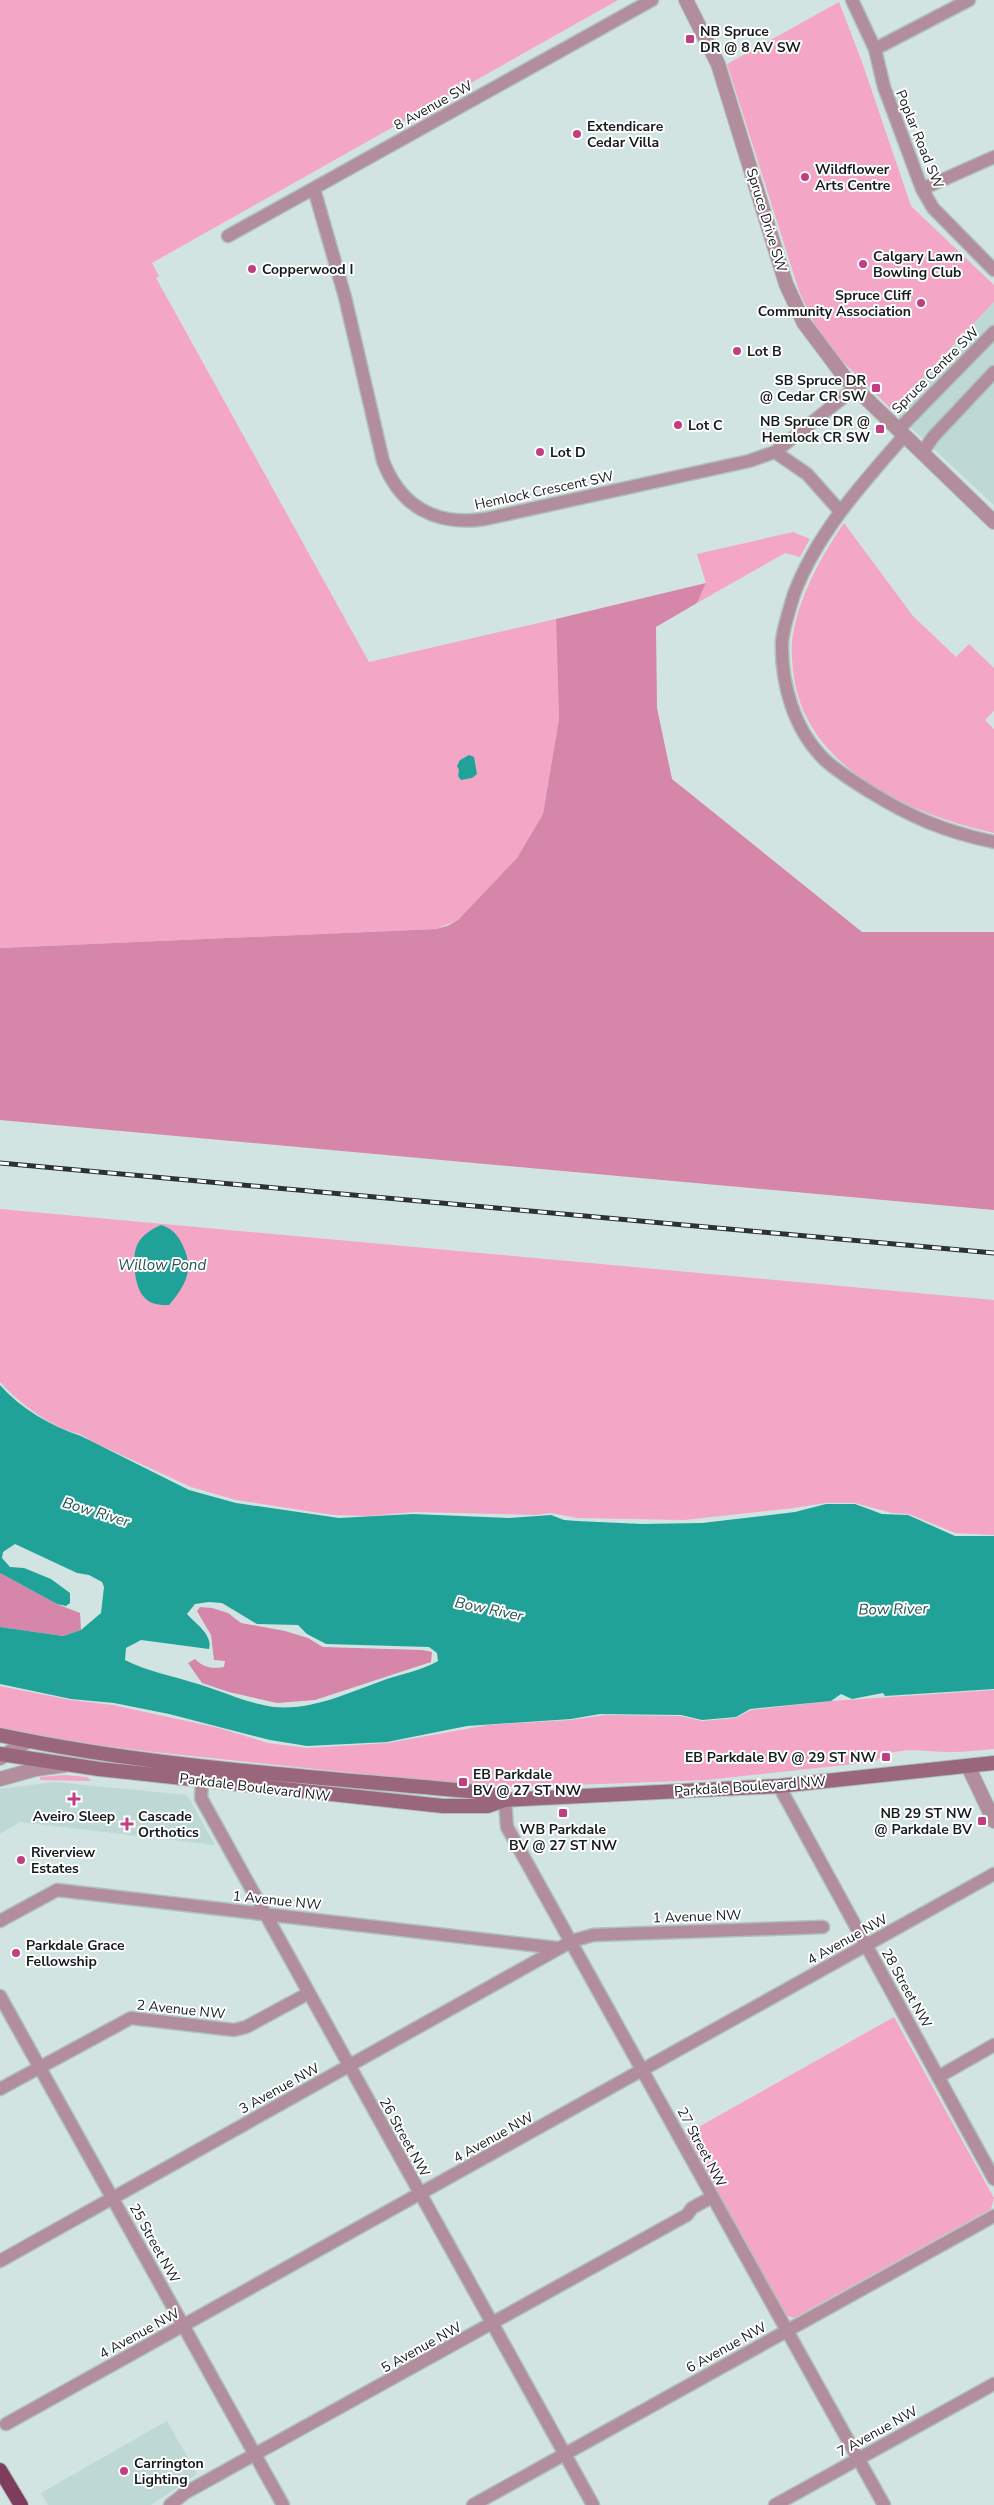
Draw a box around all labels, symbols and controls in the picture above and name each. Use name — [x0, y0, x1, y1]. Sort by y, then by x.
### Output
place label: NB Spruce DR @ 8 AV SW — [700, 22, 801, 57]
marker: NB Spruce DR @ 8 AV SW — [684, 33, 696, 45]
street label: 8 Avenue SW — [391, 76, 476, 135]
street label: Poplar Road SW — [891, 87, 948, 192]
place label: Extendicare Cedar Villa — [587, 117, 664, 152]
marker: Extendicare Cedar Villa — [571, 128, 583, 140]
place label: Wildflower Arts Centre — [815, 160, 891, 195]
street label: Spruce Drive SW — [742, 166, 792, 275]
marker: Wildflower Arts Centre — [799, 171, 811, 183]
place label: Calgary Lawn Bowling Club — [873, 247, 963, 282]
marker: Calgary Lawn Bowling Club — [857, 258, 869, 270]
place label: Copperwood I — [262, 260, 353, 279]
marker: Copperwood I — [246, 263, 258, 275]
place label: Spruce Cliff Community Association — [758, 286, 912, 321]
marker: Spruce Cliff Community Association — [915, 297, 927, 309]
street label: Spruce Centre SW — [888, 322, 984, 418]
place label: Lot B — [747, 342, 782, 361]
marker: Lot B — [731, 345, 743, 357]
place label: SB Spruce DR @ Cedar CR SW — [760, 371, 866, 406]
marker: SB Spruce DR @ Cedar CR SW — [870, 382, 882, 394]
place label: NB Spruce DR @ Hemlock CR SW — [760, 412, 870, 447]
place label: Lot C — [688, 416, 723, 435]
marker: Lot C — [672, 419, 684, 431]
marker: NB Spruce DR @ Hemlock CR SW — [874, 423, 886, 435]
place label: Lot D — [550, 443, 586, 462]
marker: Lot D — [534, 446, 546, 458]
street label: Hemlock Crescent SW — [473, 466, 616, 515]
water label: Willow Pond — [118, 1255, 206, 1275]
water label: Bow River — [60, 1492, 133, 1532]
water label: Bow River — [453, 1592, 526, 1626]
water label: Bow River — [858, 1598, 928, 1620]
place label: EB Parkdale BV @ 29 ST NW — [685, 1748, 876, 1767]
marker: EB Parkdale BV @ 29 ST NW — [880, 1751, 892, 1763]
place label: EB Parkdale BV @ 27 ST NW — [473, 1765, 581, 1800]
street label: Parkdale Boulevard NW — [178, 1769, 332, 1806]
street label: Parkdale Boulevard NW — [674, 1772, 827, 1801]
marker: EB Parkdale BV @ 27 ST NW — [457, 1776, 469, 1788]
marker: Aveiro Sleep — [67, 1792, 81, 1806]
place label: NB 29 ST NW @ Parkdale BV — [874, 1804, 973, 1839]
place label: Aveiro Sleep — [33, 1807, 115, 1826]
place label: Cascade Orthotics — [138, 1807, 199, 1842]
marker: WB Parkdale BV @ 27 ST NW — [557, 1807, 569, 1819]
marker: NB 29 ST NW @ Parkdale BV — [976, 1815, 988, 1827]
marker: Cascade Orthotics — [120, 1817, 134, 1831]
place label: WB Parkdale BV @ 27 ST NW — [509, 1820, 617, 1855]
place label: Riverview Estates — [31, 1843, 95, 1878]
marker: Riverview Estates — [15, 1854, 27, 1866]
street label: 1 Avenue NW — [232, 1886, 323, 1915]
street label: 1 Avenue NW — [652, 1905, 742, 1928]
street label: 4 Avenue NW — [804, 1909, 891, 1969]
place label: Parkdale Grace Fellowship — [26, 1936, 125, 1971]
street label: 28 Street NW — [877, 1945, 936, 2032]
marker: Parkdale Grace Fellowship — [10, 1947, 22, 1959]
street label: 2 Avenue NW — [136, 1995, 227, 2024]
street label: 3 Avenue NW — [236, 2058, 323, 2118]
street label: 26 Street NW — [375, 2094, 434, 2181]
street label: 27 Street NW — [673, 2104, 731, 2191]
street label: 4 Avenue NW — [450, 2107, 537, 2167]
street label: 25 Street NW — [125, 2200, 184, 2287]
street label: 4 Avenue NW — [96, 2303, 183, 2363]
street label: 5 Avenue NW — [378, 2317, 465, 2377]
street label: 6 Avenue NW — [683, 2317, 770, 2377]
street label: 7 Avenue NW — [834, 2401, 921, 2461]
place label: Carrington Lighting — [134, 2454, 204, 2489]
marker: Carrington Lighting — [118, 2465, 130, 2477]

